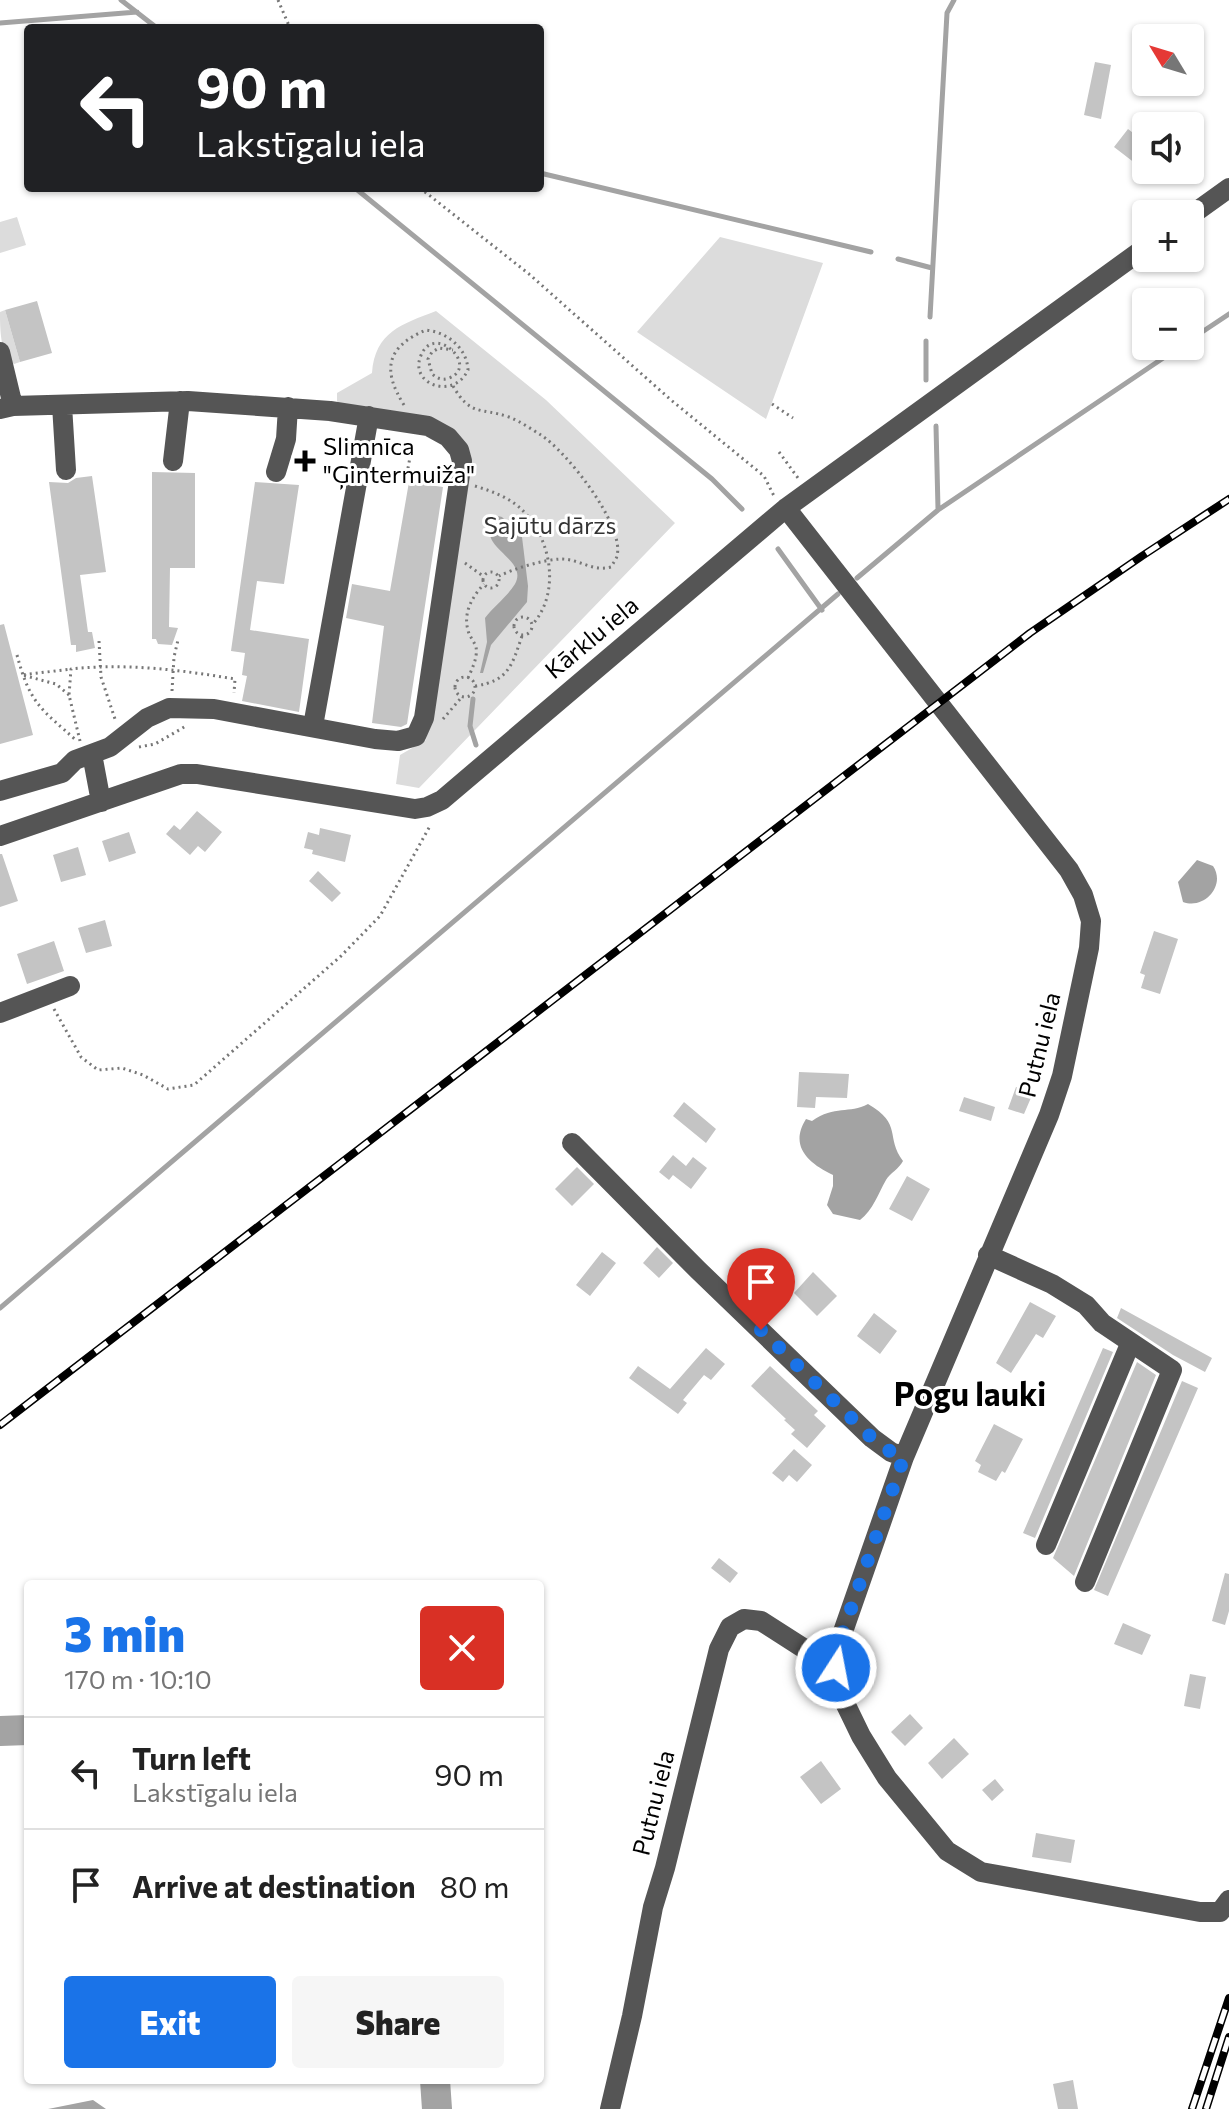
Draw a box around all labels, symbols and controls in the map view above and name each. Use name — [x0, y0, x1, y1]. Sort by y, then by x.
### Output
north arrow — [1132, 24, 1204, 96]
map controls — [1132, 24, 1204, 360]
text: 90 m — [196, 51, 327, 120]
icon: left — [64, 56, 168, 160]
button: sound — [1132, 112, 1204, 184]
text: Lakstīgalu iela — [196, 120, 426, 164]
button: + — [1132, 200, 1204, 272]
button: − — [1132, 288, 1204, 360]
place label: Slimnīca "Ģintermuiža" — [323, 431, 475, 490]
marker: Slimnīca "Ģintermuiža" — [294, 450, 316, 472]
park label: Sajūtu dārzs — [484, 510, 616, 539]
street label: Kārklu iela — [539, 590, 644, 684]
street label: Putnu iela — [1011, 989, 1066, 1100]
pin — [727, 1248, 795, 1330]
icon: arrive — [739, 1260, 783, 1304]
district label: Pogu lauki — [894, 1373, 1046, 1413]
text: 3 min — [64, 1603, 185, 1662]
button: close — [420, 1606, 504, 1690]
position arrow — [794, 1626, 878, 1710]
text: 170 m · 10:10 — [64, 1663, 212, 1694]
text: Turn left — [132, 1739, 251, 1776]
street label: Putnu iela — [625, 1747, 680, 1858]
icon: left — [64, 1751, 108, 1795]
text: 90 m — [434, 1755, 504, 1792]
text: Lakstīgalu iela — [132, 1776, 298, 1807]
icon: arrive — [64, 1863, 108, 1907]
text: Arrive at destination — [132, 1867, 416, 1904]
text: 80 m — [440, 1867, 509, 1904]
button: Exit — [64, 1976, 276, 2068]
button: Share — [292, 1976, 504, 2068]

